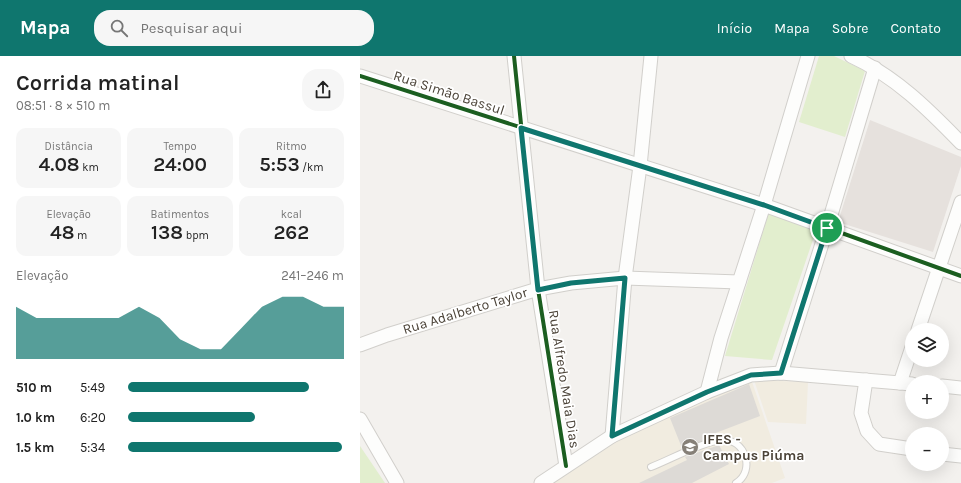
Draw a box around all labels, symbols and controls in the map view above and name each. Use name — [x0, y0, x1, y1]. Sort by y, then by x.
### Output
search box — [94, 10, 374, 46]
text: Mapa — [20, 17, 70, 39]
icon: search — [108, 17, 130, 39]
text: Pesquisar aqui — [140, 19, 242, 37]
text: Início — [717, 20, 752, 37]
text: Mapa — [774, 20, 810, 37]
text: Sobre — [832, 20, 868, 37]
text: Contato — [890, 20, 941, 37]
street label: Rua Simão Bassul — [391, 67, 507, 119]
button: share — [302, 69, 344, 111]
text: Corrida matinal — [16, 70, 179, 96]
text: 08:51 · 8 × 510 m — [16, 98, 110, 113]
text: Distância — [45, 140, 93, 153]
text: Tempo — [163, 140, 197, 153]
text: Ritmo — [276, 140, 307, 153]
text: 4.08 — [39, 153, 80, 176]
text: 24:00 — [153, 153, 207, 176]
text: 5:53 — [259, 153, 300, 176]
text: km — [80, 161, 99, 174]
text: /km — [300, 161, 324, 174]
text: Elevação — [47, 208, 91, 221]
text: Batimentos — [151, 208, 209, 221]
text: kcal — [281, 208, 302, 221]
pin — [810, 211, 844, 245]
icon: arrive — [816, 217, 838, 239]
text: 48 — [50, 221, 74, 244]
text: 138 — [151, 221, 183, 244]
text: 262 — [273, 221, 309, 244]
text: m — [74, 229, 87, 242]
text: bpm — [183, 229, 209, 242]
text: Elevação — [16, 268, 68, 283]
text: 241–246 m — [281, 268, 344, 283]
street label: Rua Adalberto Taylor — [401, 284, 530, 338]
street label: Rua Alfredo Maia Dias — [545, 309, 583, 449]
map controls — [905, 323, 949, 471]
button: layers — [905, 323, 949, 367]
button: + — [905, 375, 949, 419]
text: 510 m — [16, 380, 52, 395]
text: 5:49 — [80, 380, 105, 395]
text: 1.0 km — [16, 410, 55, 425]
text: 6:20 — [80, 410, 106, 425]
button: − — [905, 427, 949, 471]
place label: IFES - Campus Piúma — [703, 431, 805, 464]
school or university icon: IFES - Campus Piúma — [680, 437, 700, 457]
text: 1.5 km — [16, 440, 54, 455]
text: 5:34 — [80, 440, 105, 455]

